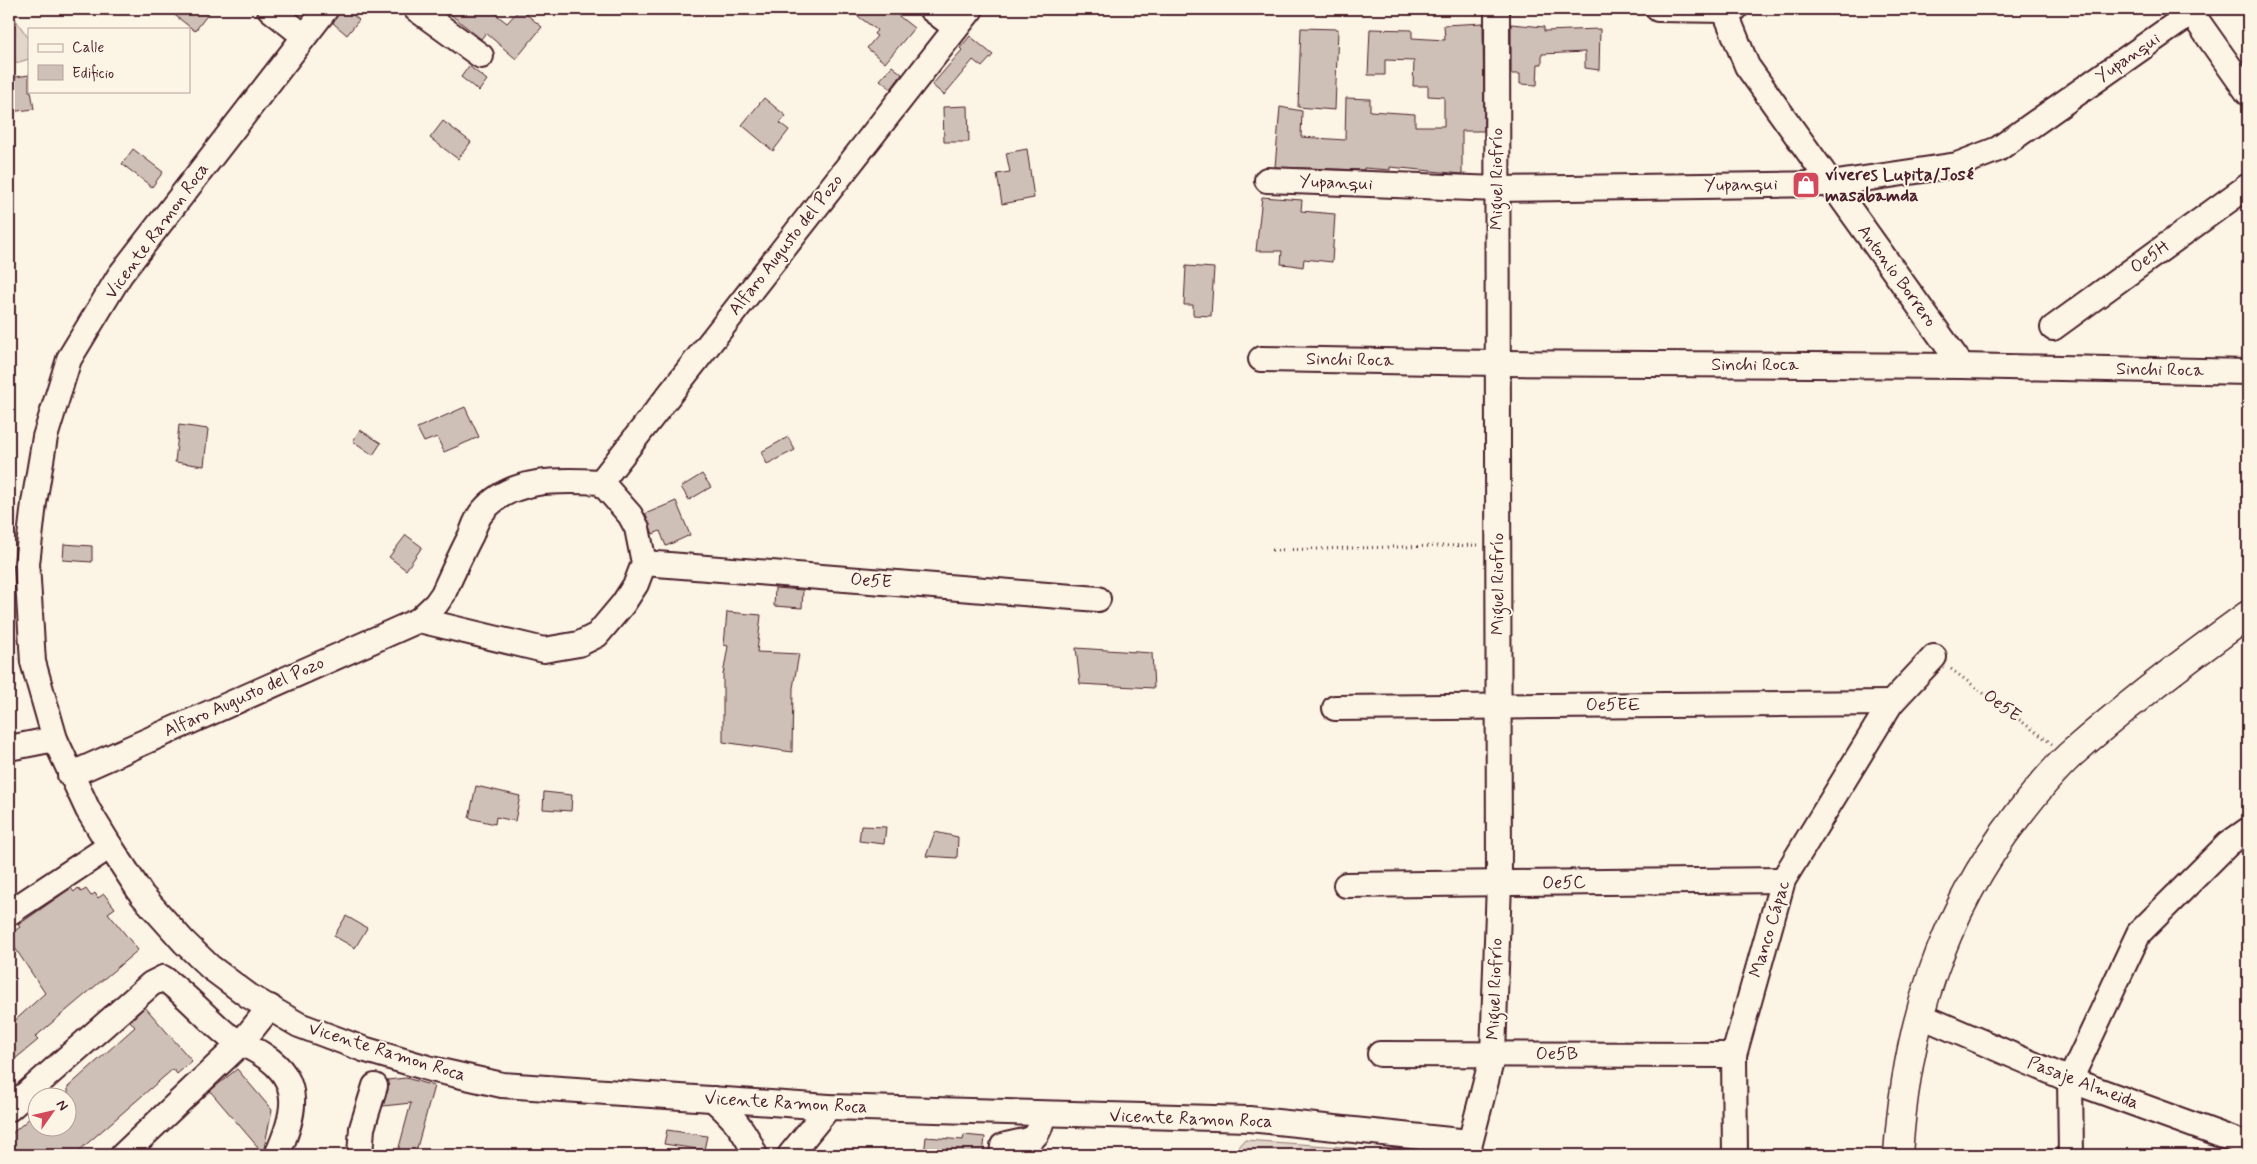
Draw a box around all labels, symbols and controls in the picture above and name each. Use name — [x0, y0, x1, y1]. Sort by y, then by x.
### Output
street label: Yupanqui — [2091, 27, 2165, 89]
legend — [28, 28, 190, 92]
text: Calle — [72, 38, 104, 58]
text: Edificio — [72, 64, 114, 84]
street label: Miguel Riofrío — [1485, 128, 1511, 230]
street label: Vicente Ramon Roca — [99, 158, 215, 304]
place label: víveres Lupita/José masabamda — [1825, 163, 1974, 208]
street label: Alfaro Augusto del Pozo — [723, 169, 849, 321]
street label: Yupanqui — [1299, 170, 1373, 196]
shop icon: víveres Lupita/José masabamda — [1791, 170, 1821, 200]
street label: Yupanqui — [1704, 172, 1778, 198]
street label: Antonio Borrero — [1852, 220, 1942, 332]
street label: Oe5H — [2126, 235, 2174, 279]
street label: Sinchi Roca — [1306, 347, 1394, 373]
street label: Sinchi Roca — [1711, 353, 1799, 377]
street label: Sinchi Roca — [2116, 357, 2204, 383]
street label: Miguel Riofrío — [1486, 533, 1512, 635]
street label: Oe5E — [849, 568, 893, 594]
street label: Alfaro Augusto del Pozo — [160, 651, 328, 743]
street label: Oe5E — [1978, 684, 2026, 728]
street label: Oe5EE — [1586, 693, 1640, 717]
street label: Oe5C — [1542, 871, 1586, 895]
street label: Manco Cápac — [1744, 877, 1796, 981]
street label: Miguel Riofrío — [1481, 937, 1511, 1041]
street label: Vicente Ramon Roca — [305, 1017, 469, 1087]
street label: Oe5B — [1536, 1042, 1578, 1066]
street label: Pasaje Almeida — [2024, 1051, 2142, 1115]
north arrow — [28, 1086, 78, 1136]
street label: Vicente Ramon Roca — [704, 1087, 868, 1119]
text: N — [52, 1096, 72, 1114]
street label: Vicente Ramon Roca — [1109, 1104, 1273, 1134]

